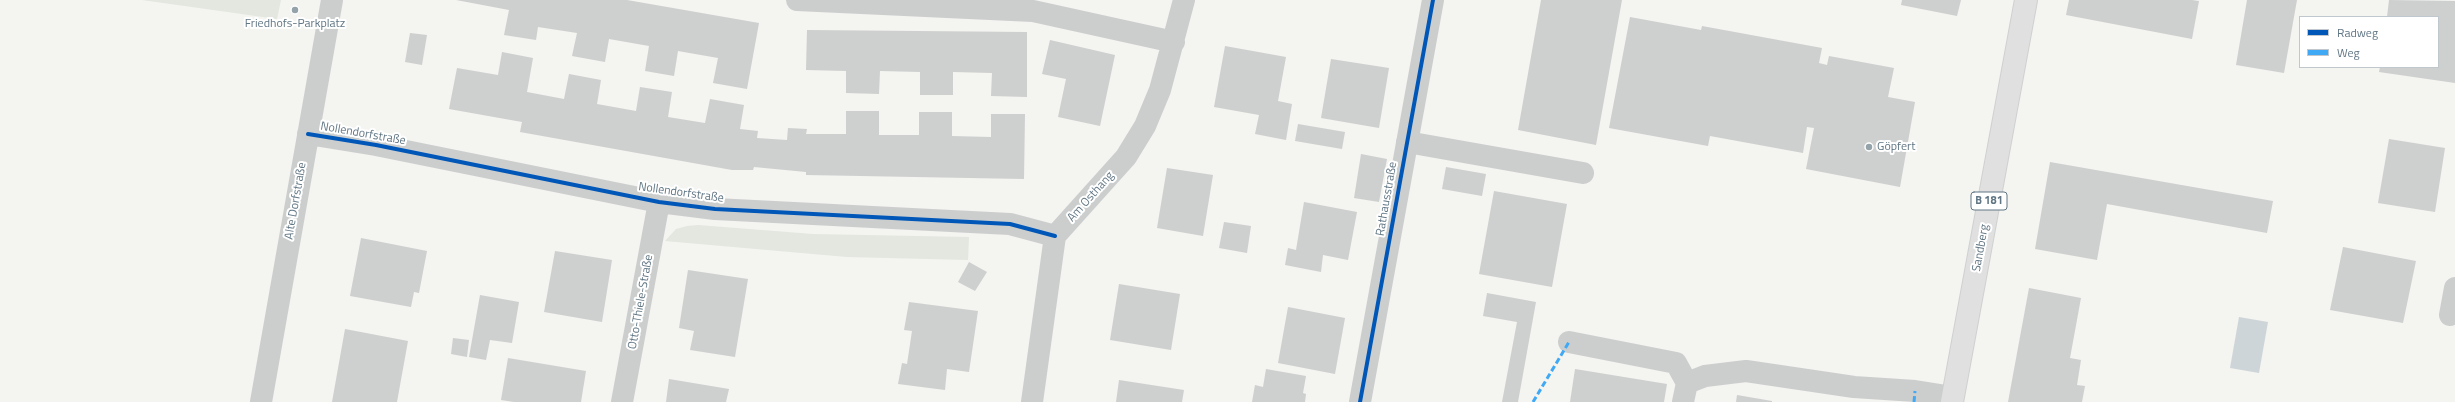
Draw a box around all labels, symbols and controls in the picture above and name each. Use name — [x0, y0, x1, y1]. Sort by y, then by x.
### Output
marker: Friedhofs-Parkplatz — [290, 5, 300, 15]
legend — [2299, 16, 2439, 68]
place label: Friedhofs-Parkplatz — [245, 17, 345, 31]
text: Radweg — [2337, 23, 2378, 42]
text: Weg — [2337, 43, 2360, 62]
street label: Nollendorfstraße — [319, 119, 407, 149]
place label: Göpfert — [1877, 140, 1915, 154]
marker: Göpfert — [1864, 142, 1874, 152]
street label: Alte Dorfstraße — [282, 161, 310, 241]
street label: Rathausstraße — [1373, 161, 1401, 237]
street label: Am Osthang — [1065, 169, 1117, 225]
street label: Nollendorfstraße — [637, 180, 725, 206]
road number: B 181 — [1971, 192, 2007, 210]
street label: Sandberg — [1970, 223, 1992, 273]
street label: Otto-Thiele-Straße — [626, 253, 656, 351]

